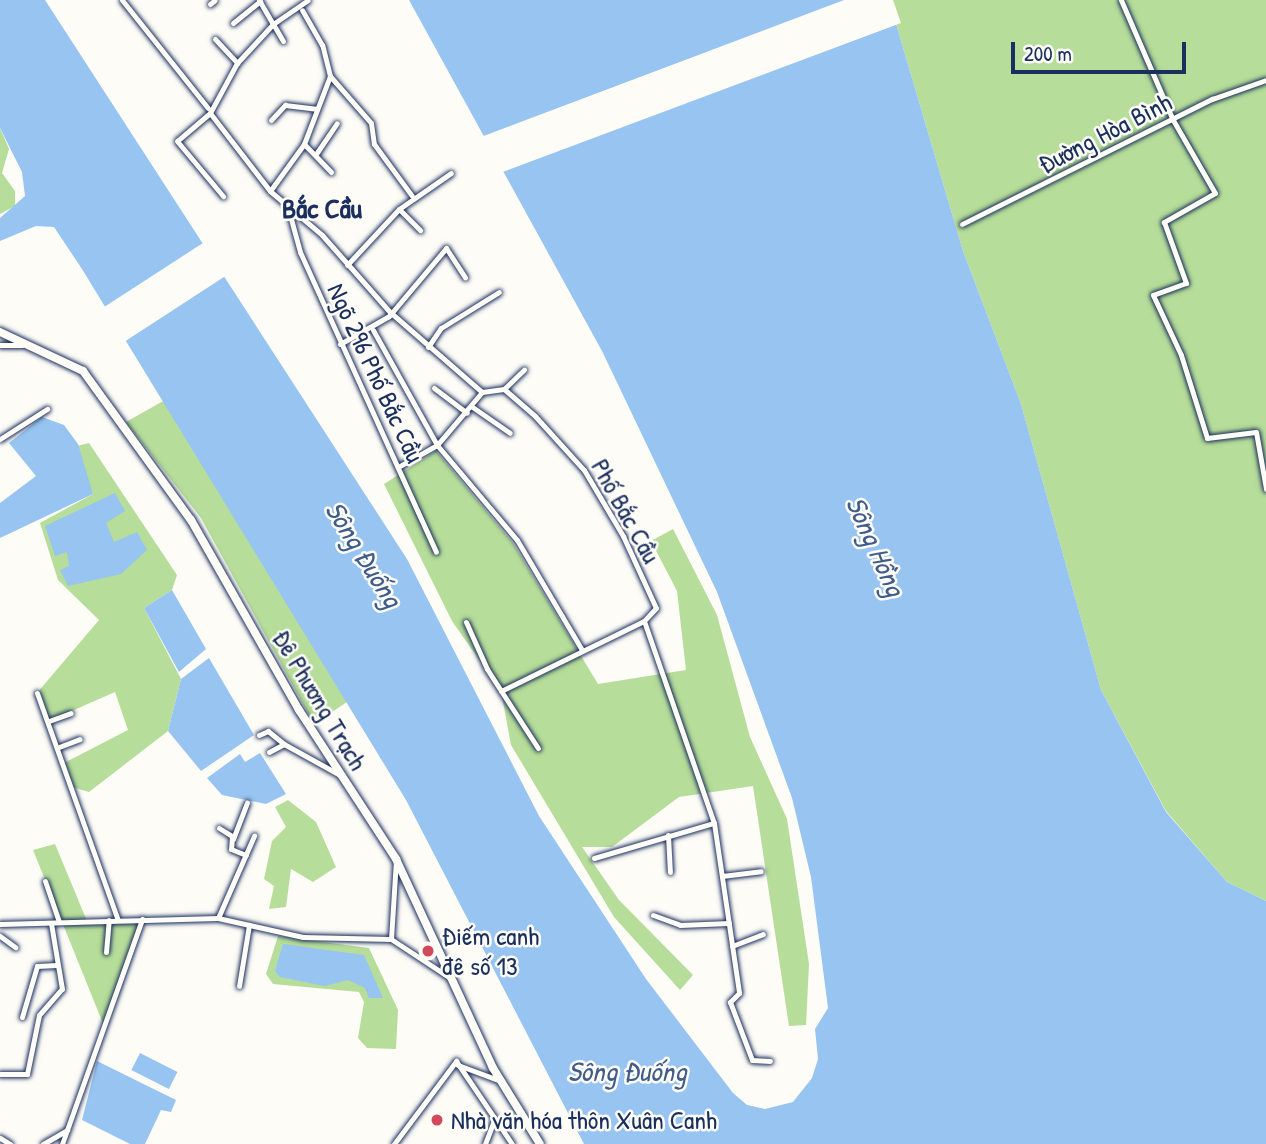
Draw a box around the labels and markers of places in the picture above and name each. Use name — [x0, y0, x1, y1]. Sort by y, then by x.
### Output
place label: Điếm canh đê số 13 — [442, 920, 539, 982]
marker: Điếm canh đê số 13 — [420, 943, 436, 959]
place label: Nhà văn hóa thôn Xuân Canh — [451, 1104, 717, 1136]
marker: Nhà văn hóa thôn Xuân Canh — [429, 1112, 445, 1128]

